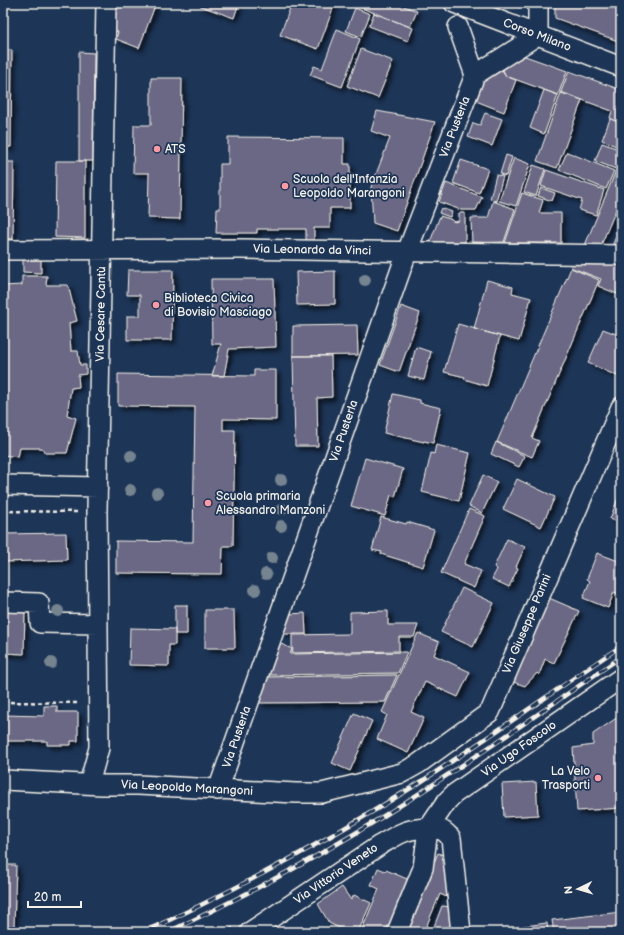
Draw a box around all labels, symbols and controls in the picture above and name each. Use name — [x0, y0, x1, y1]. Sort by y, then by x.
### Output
street label: Corso Milano — [501, 15, 573, 55]
street label: Via Pusterla — [436, 94, 474, 160]
place label: ATS — [165, 142, 186, 157]
marker: ATS — [152, 144, 162, 154]
place label: Scuola dell'Infanzia Leopoldo Marangoni — [293, 172, 405, 201]
marker: Scuola dell'Infanzia Leopoldo Marangoni — [280, 181, 290, 191]
street label: Via Leonardo da Vinci — [253, 241, 371, 259]
street label: Via Cesare Cantù — [93, 266, 109, 362]
place label: Biblioteca Civica di Bovisio Masciago — [164, 291, 272, 320]
marker: Biblioteca Civica di Bovisio Masciago — [151, 300, 161, 310]
street label: Via Pusterla — [326, 398, 362, 464]
place label: Scuola primaria Alessandro Manzoni — [216, 489, 326, 518]
marker: Scuola primaria Alessandro Manzoni — [203, 498, 213, 508]
street label: Via Giuseppe Parini — [499, 572, 555, 676]
street label: Via Pusterla — [219, 704, 255, 770]
street label: Via Ugo Foscolo — [479, 717, 560, 780]
place label: La Velo Trasporti — [542, 764, 590, 793]
marker: La Velo Trasporti — [593, 773, 603, 783]
street label: Via Leopoldo Marangoni — [121, 777, 254, 799]
street label: Via Vittorio Veneto — [291, 840, 381, 908]
north arrow — [558, 869, 598, 909]
scale bar — [28, 883, 81, 909]
text: N — [562, 885, 575, 895]
text: 20 m — [34, 890, 61, 905]

